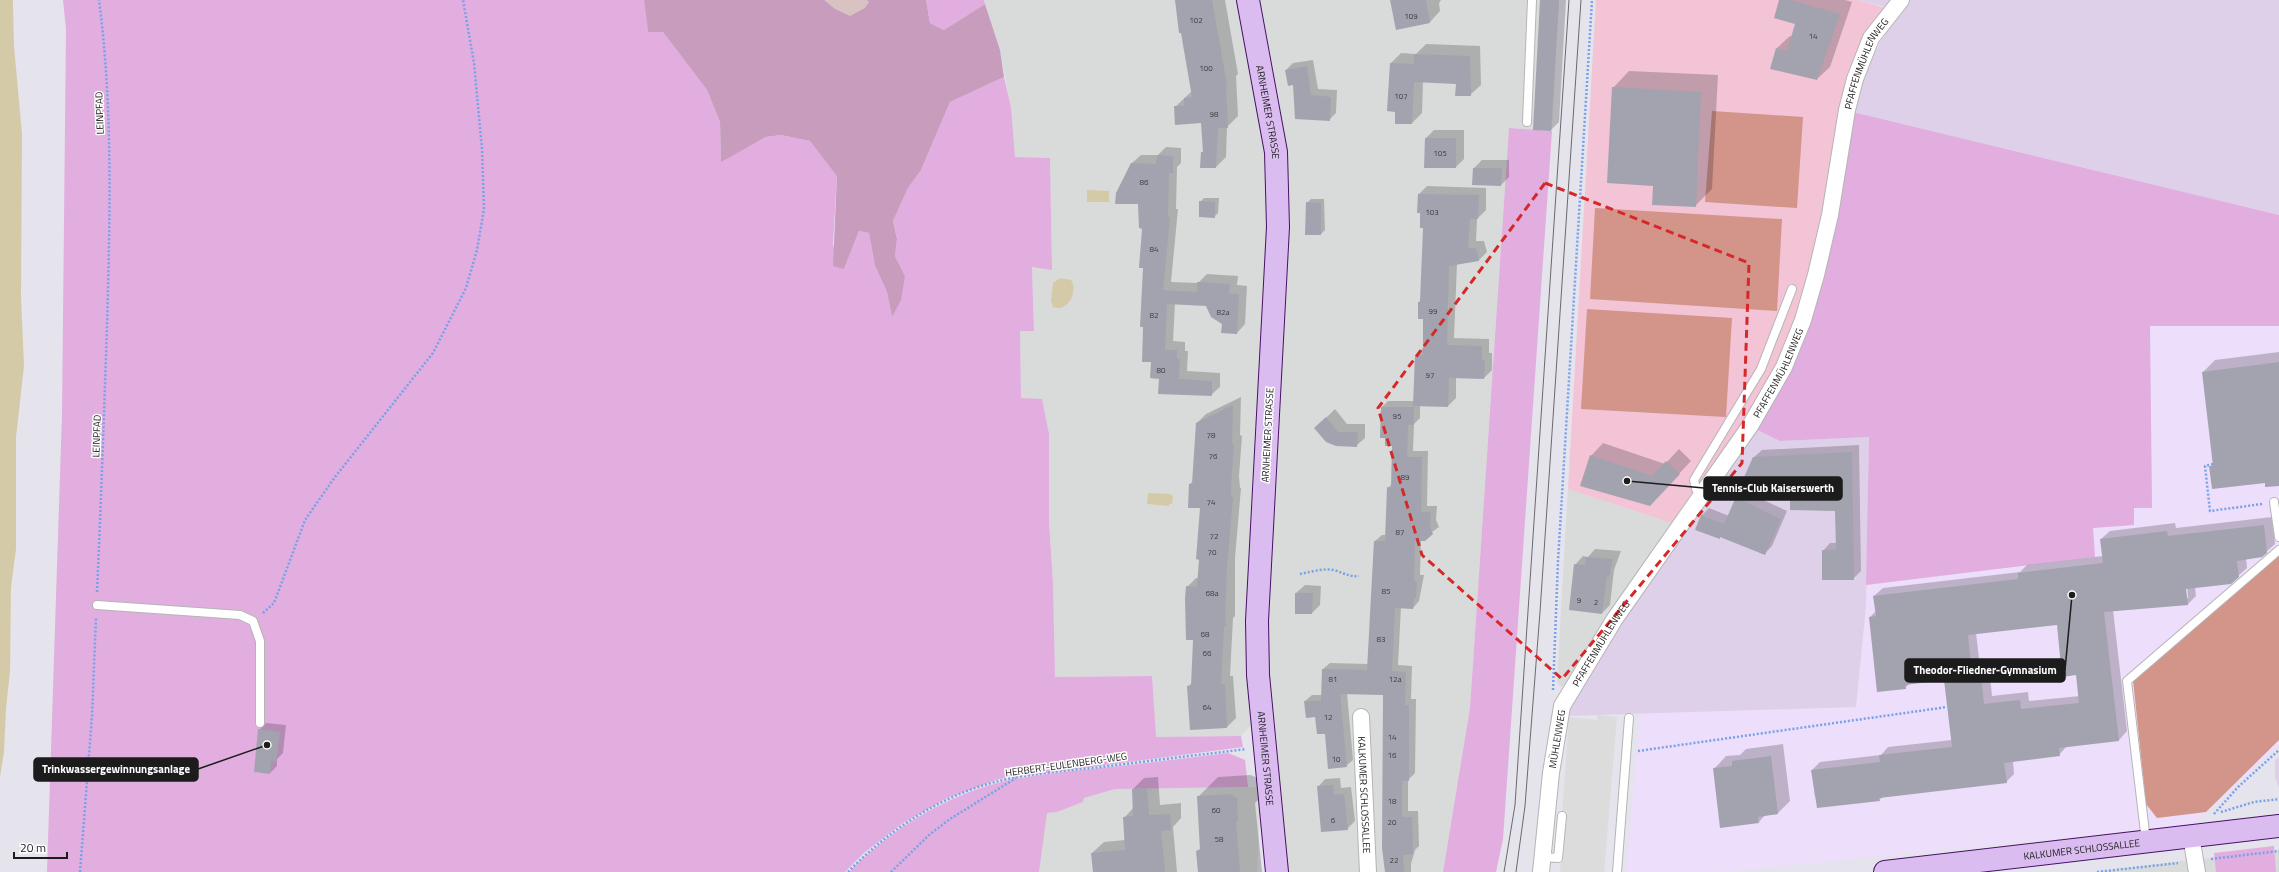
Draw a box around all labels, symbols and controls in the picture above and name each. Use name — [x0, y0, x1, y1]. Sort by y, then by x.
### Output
house number: 109 — [1404, 10, 1418, 22]
house number: 102 — [1189, 14, 1203, 26]
street label: PFAFFENMÜHLENWEG — [1841, 15, 1892, 111]
house number: 14 — [1809, 30, 1818, 42]
house number: 100 — [1199, 62, 1213, 74]
street label: ARNHEIMER STRASSE — [1252, 64, 1283, 160]
house number: 107 — [1394, 90, 1408, 102]
street label: LEINPFAD — [91, 91, 108, 135]
house number: 98 — [1210, 108, 1219, 120]
house number: 105 — [1433, 147, 1447, 159]
house number: 86 — [1140, 176, 1149, 188]
house number: 103 — [1425, 206, 1439, 218]
house number: 84 — [1150, 243, 1159, 255]
house number: 99 — [1429, 305, 1438, 317]
house number: 82a — [1217, 306, 1229, 318]
house number: 82 — [1150, 309, 1158, 321]
street label: PFAFFENMÜHLENWEG — [1749, 326, 1807, 421]
house number: 80 — [1157, 364, 1166, 376]
house number: 97 — [1426, 369, 1434, 381]
street label: ARNHEIMER STRASSE — [1258, 387, 1277, 483]
house number: 95 — [1393, 410, 1402, 422]
street label: LEINPFAD — [88, 414, 105, 458]
house number: 78 — [1207, 429, 1216, 441]
house number: 76 — [1209, 450, 1218, 462]
house number: 89 — [1401, 471, 1410, 483]
callout: Tennis-Club Kaiserswerth — [1704, 477, 1842, 500]
text: Tennis-Club Kaiserswerth — [1712, 480, 1834, 496]
house number: 74 — [1207, 496, 1216, 508]
house number: 87 — [1396, 526, 1404, 538]
house number: 72 — [1210, 530, 1218, 542]
house number: 70 — [1208, 546, 1217, 558]
house number: 85 — [1382, 585, 1391, 597]
house number: 68a — [1206, 587, 1218, 599]
house number: 9 — [1577, 594, 1582, 606]
house number: 2 — [1594, 596, 1598, 608]
street label: PFAFFENMÜHLENWEG — [1569, 598, 1633, 689]
house number: 68 — [1201, 628, 1210, 640]
house number: 83 — [1377, 633, 1385, 645]
house number: 66 — [1203, 647, 1212, 659]
callout: Theodor-Fliedner-Gymnasium — [1905, 659, 2065, 682]
text: Theodor-Fliedner-Gymnasium — [1913, 662, 2057, 678]
house number: 81 — [1329, 673, 1337, 685]
house number: 12a — [1389, 673, 1401, 685]
house number: 64 — [1203, 701, 1212, 713]
street label: MÜHLENWEG — [1545, 709, 1569, 769]
street label: ARNHEIMER STRASSE — [1254, 710, 1278, 807]
house number: 12 — [1324, 711, 1332, 723]
house number: 14 — [1388, 731, 1397, 743]
street label: KALKUMER SCHLOSSALLEE — [1354, 736, 1374, 854]
street label: HERBERT-EULENBERG-WEG — [1004, 749, 1128, 780]
house number: 16 — [1388, 749, 1397, 761]
house number: 10 — [1332, 753, 1341, 765]
callout: Trinkwassergewinnungsanlage — [34, 758, 198, 781]
text: Trinkwassergewinnungsanlage — [42, 761, 190, 777]
house number: 18 — [1388, 795, 1397, 807]
house number: 60 — [1212, 804, 1221, 816]
house number: 6 — [1331, 814, 1336, 826]
house number: 20 — [1388, 816, 1397, 828]
house number: 58 — [1215, 833, 1224, 845]
scale bar — [14, 834, 67, 860]
street label: KALKUMER SCHLOSSALLEE — [2023, 835, 2141, 864]
text: 20 m — [20, 838, 46, 857]
house number: 22 — [1390, 854, 1398, 866]

